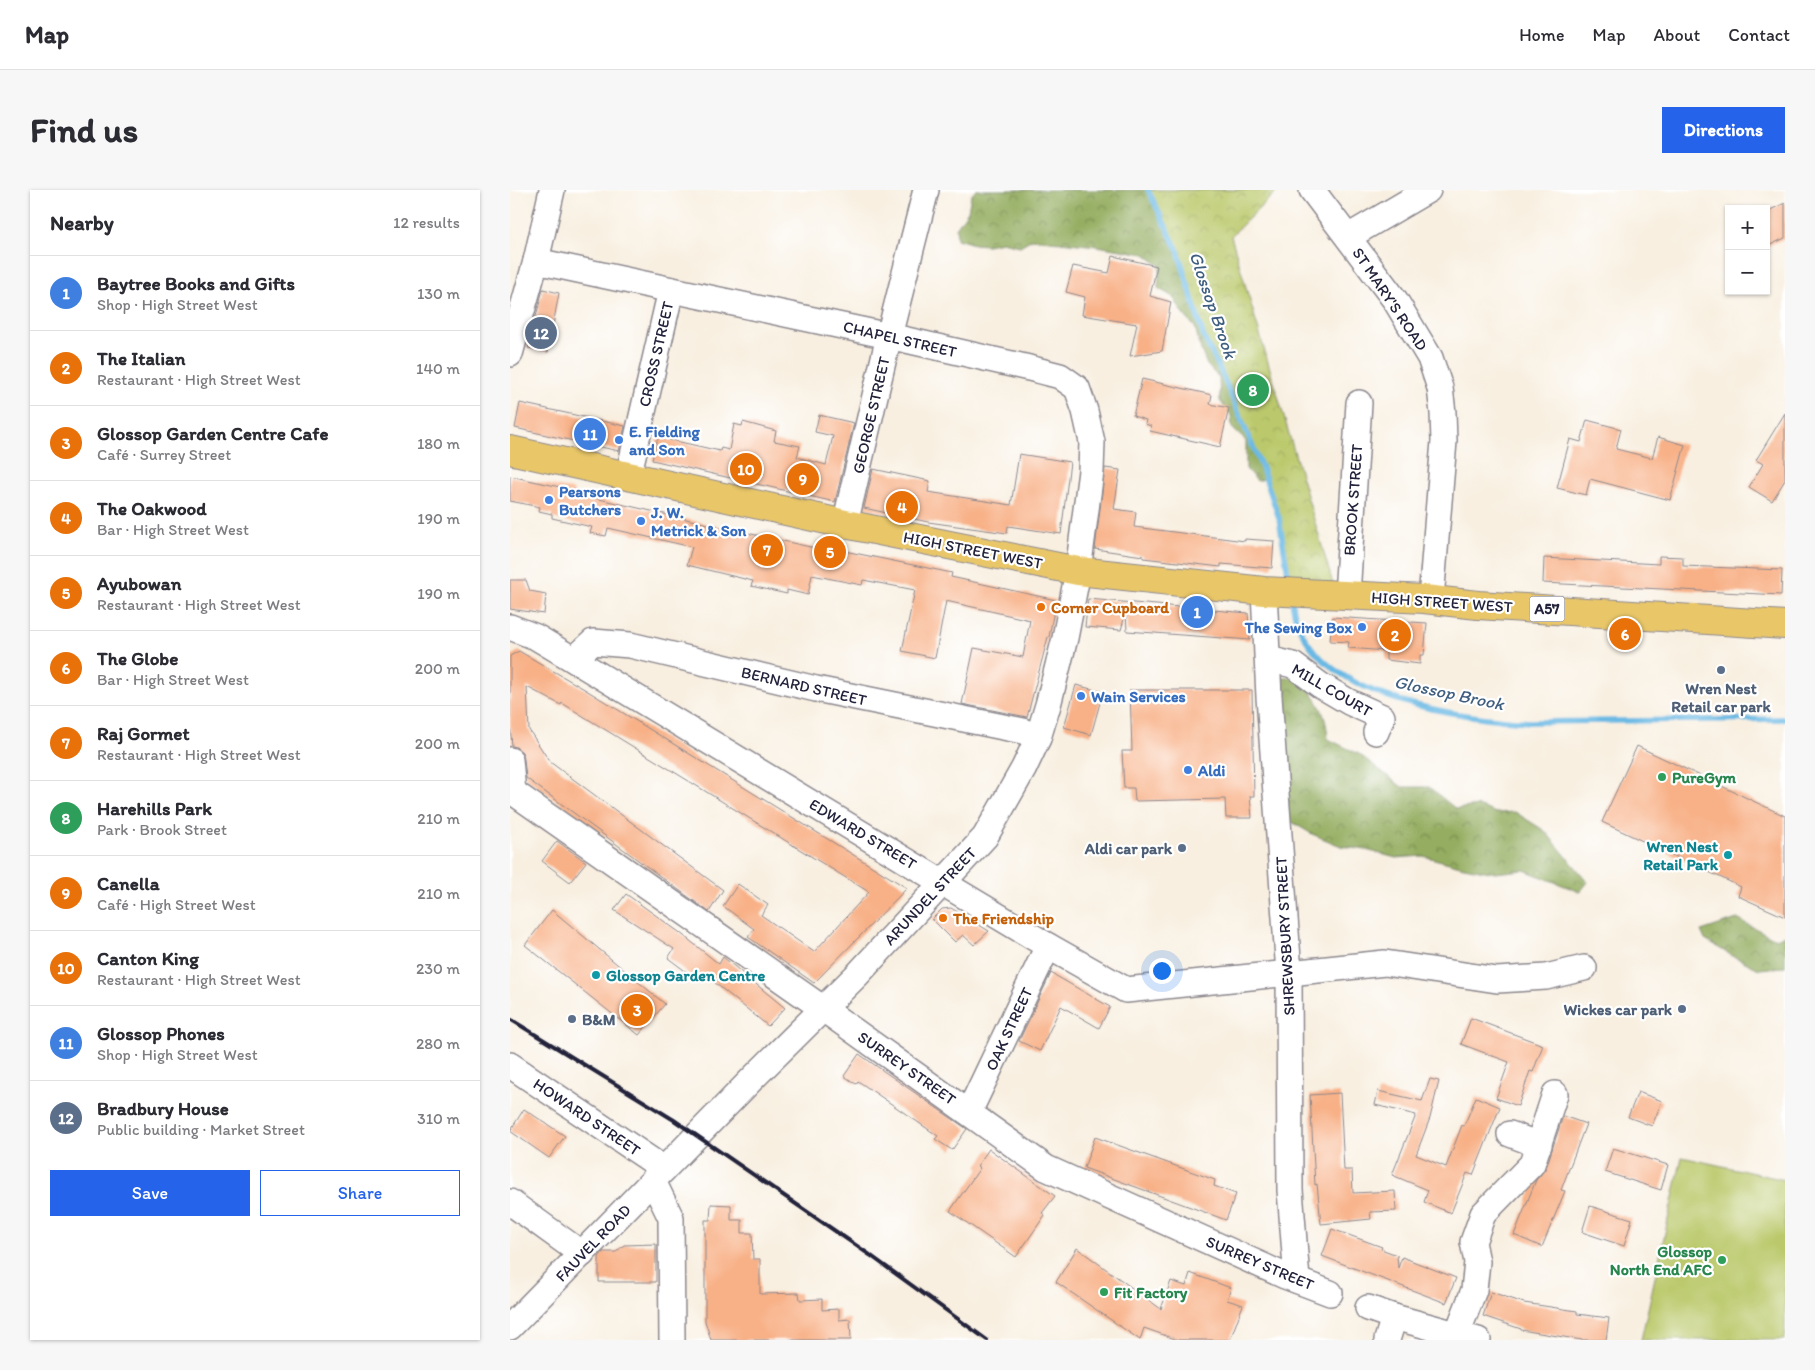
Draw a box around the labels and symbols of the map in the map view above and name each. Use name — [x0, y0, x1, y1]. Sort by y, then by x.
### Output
street label: ST MARY'S ROAD — [1348, 244, 1432, 354]
water label: Glossop Brook — [1184, 249, 1242, 363]
street label: CROSS STREET — [635, 299, 677, 409]
pin: 12 — [525, 314, 557, 352]
street label: CHAPEL STREET — [841, 317, 959, 361]
street label: GEORGE STREET — [848, 355, 894, 475]
pin: 8 — [1237, 371, 1269, 409]
pin: 11 — [574, 415, 606, 453]
place label: E. Fielding and Son — [629, 422, 700, 459]
marker: E. Fielding and Son — [613, 434, 625, 446]
street label: BROOK STREET — [1340, 444, 1366, 556]
pin: 10 — [730, 450, 762, 488]
pin: 9 — [787, 460, 819, 498]
place label: Pearsons Butchers — [559, 482, 621, 519]
pin: 4 — [886, 488, 918, 526]
marker: Pearsons Butchers — [543, 494, 555, 506]
place label: J. W. Metrick & Son — [650, 503, 747, 540]
marker: J. W. Metrick & Son — [635, 515, 647, 527]
street label: HIGH STREET WEST — [902, 527, 1044, 573]
pin: 7 — [751, 531, 783, 569]
pin: 5 — [814, 533, 846, 571]
street label: HIGH STREET WEST — [1371, 588, 1513, 616]
pin: 1 — [1181, 593, 1213, 631]
road number: A57 — [1530, 596, 1564, 622]
place label: Corner Cupboard — [1051, 598, 1169, 618]
marker: Corner Cupboard — [1035, 601, 1047, 613]
pin: 6 — [1609, 615, 1641, 653]
pin: 2 — [1379, 616, 1411, 654]
place label: The Sewing Box — [1244, 618, 1352, 638]
marker: The Sewing Box — [1356, 621, 1368, 633]
street label: MILL COURT — [1288, 659, 1376, 721]
street label: BERNARD STREET — [739, 662, 869, 710]
marker: Wren Nest Retail car park — [1715, 664, 1727, 676]
water label: Glossop Brook — [1392, 671, 1508, 716]
place label: Wren Nest Retail car park — [1671, 679, 1771, 717]
place label: Wain Services — [1091, 687, 1186, 706]
marker: Wain Services — [1075, 690, 1087, 702]
place label: Aldi — [1197, 761, 1225, 780]
marker: Aldi — [1182, 764, 1194, 776]
place label: PureGym — [1672, 768, 1736, 788]
marker: PureGym — [1656, 771, 1668, 783]
street label: EDWARD STREET — [806, 794, 920, 874]
place label: Wren Nest Retail Park — [1643, 837, 1719, 874]
place label: Aldi car park — [1084, 839, 1173, 859]
marker: Aldi car park — [1176, 842, 1188, 854]
street label: ARUNDEL STREET — [880, 843, 980, 949]
marker: Wren Nest Retail Park — [1722, 849, 1734, 861]
street label: SHREWSBURY STREET — [1271, 856, 1299, 1016]
place label: The Friendship — [952, 909, 1055, 929]
marker: The Friendship — [937, 912, 949, 924]
your location — [1149, 958, 1175, 984]
place label: Glossop Garden Centre — [606, 966, 765, 986]
marker: Glossop Garden Centre — [590, 969, 602, 981]
street label: OAK STREET — [981, 984, 1037, 1074]
pin: 3 — [621, 991, 653, 1029]
place label: Wickes car park — [1563, 1000, 1673, 1020]
marker: Wickes car park — [1676, 1003, 1688, 1015]
place label: B&M — [582, 1010, 616, 1029]
marker: B&M — [566, 1013, 578, 1025]
street label: SURREY STREET — [854, 1027, 960, 1109]
street label: HOWARD STREET — [530, 1074, 644, 1160]
street label: FAUVEL ROAD — [551, 1200, 635, 1286]
street label: SURREY STREET — [1203, 1232, 1317, 1294]
place label: Glossop North End AFC — [1610, 1242, 1713, 1279]
marker: Glossop North End AFC — [1716, 1254, 1728, 1266]
place label: Fit Factory — [1114, 1283, 1188, 1303]
marker: Fit Factory — [1098, 1286, 1110, 1298]

